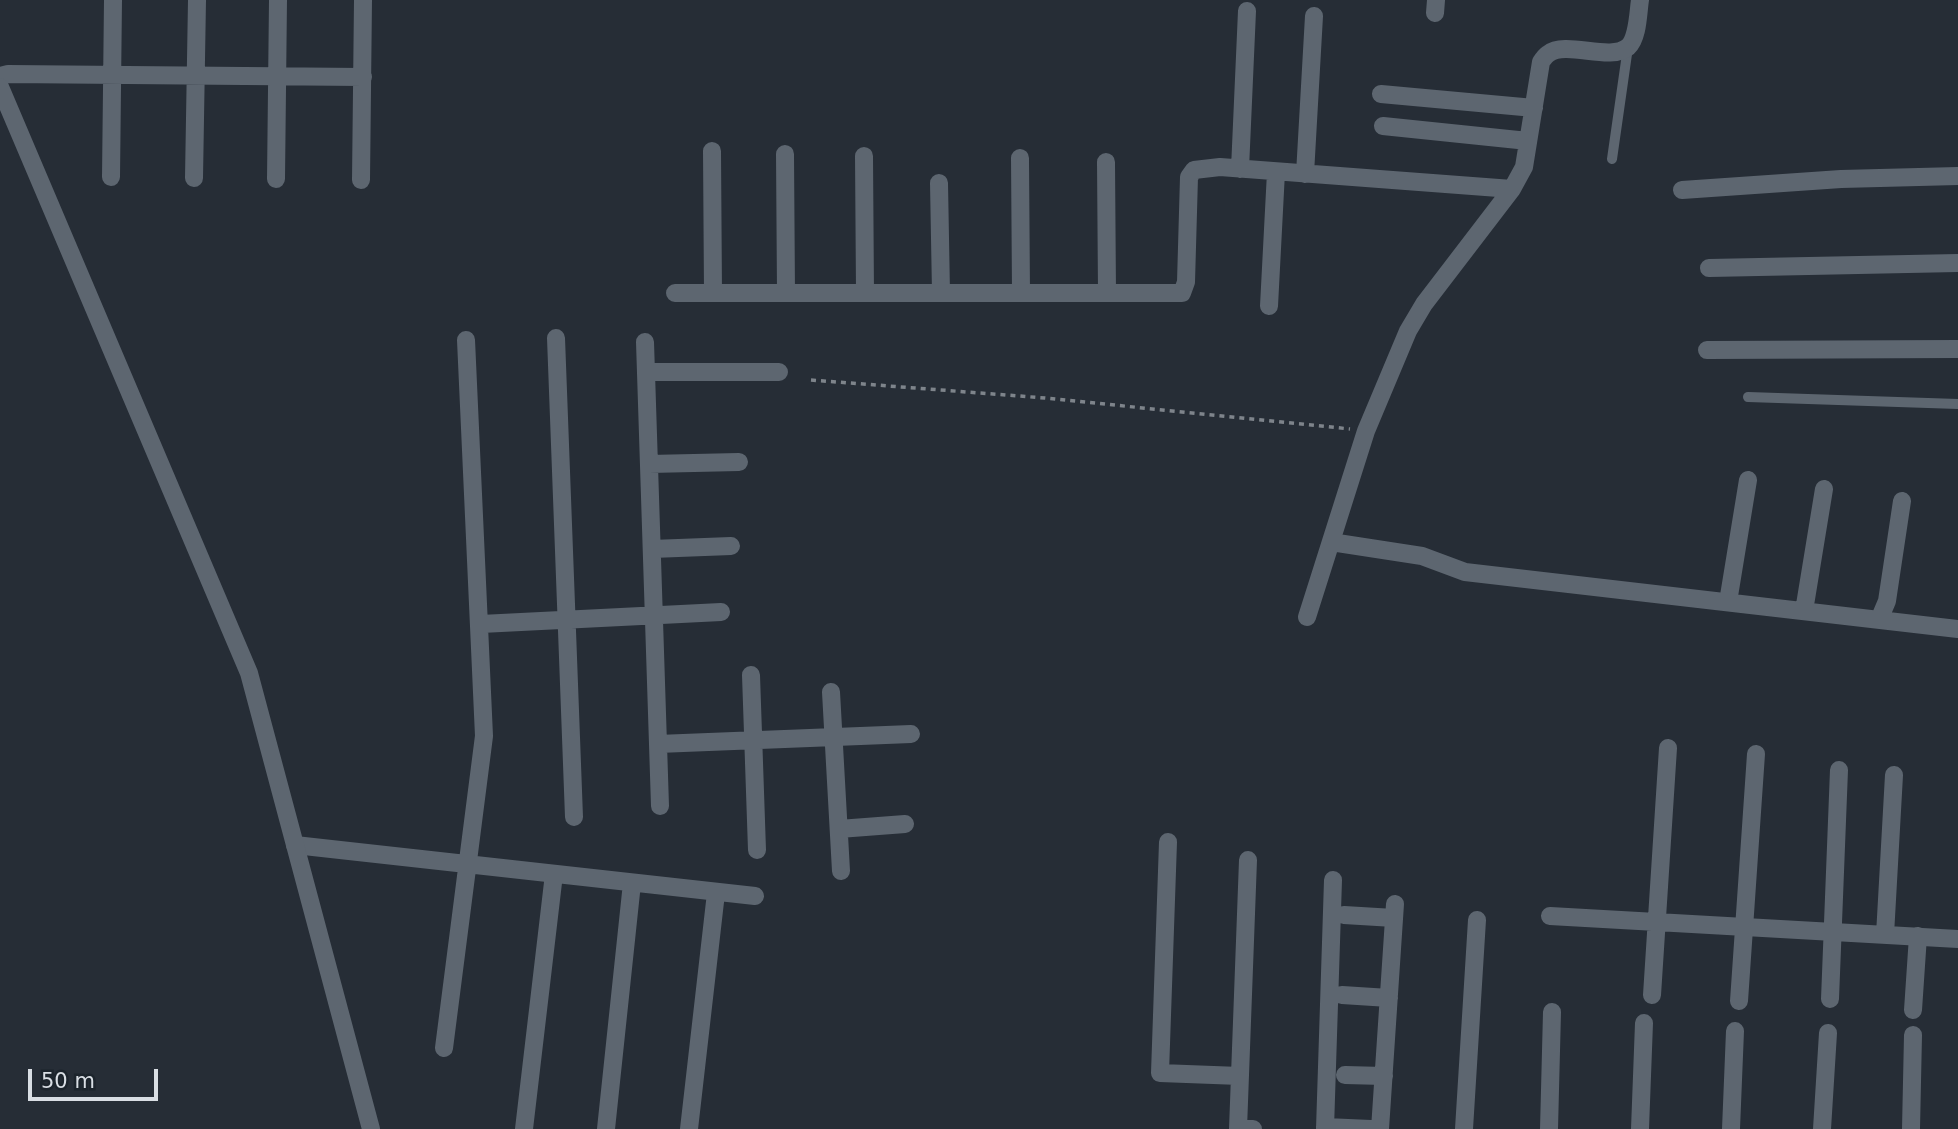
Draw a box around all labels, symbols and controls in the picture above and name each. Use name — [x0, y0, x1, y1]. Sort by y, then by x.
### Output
scale bar — [32, 1056, 161, 1100]
text: 50 m — [41, 1069, 95, 1093]

